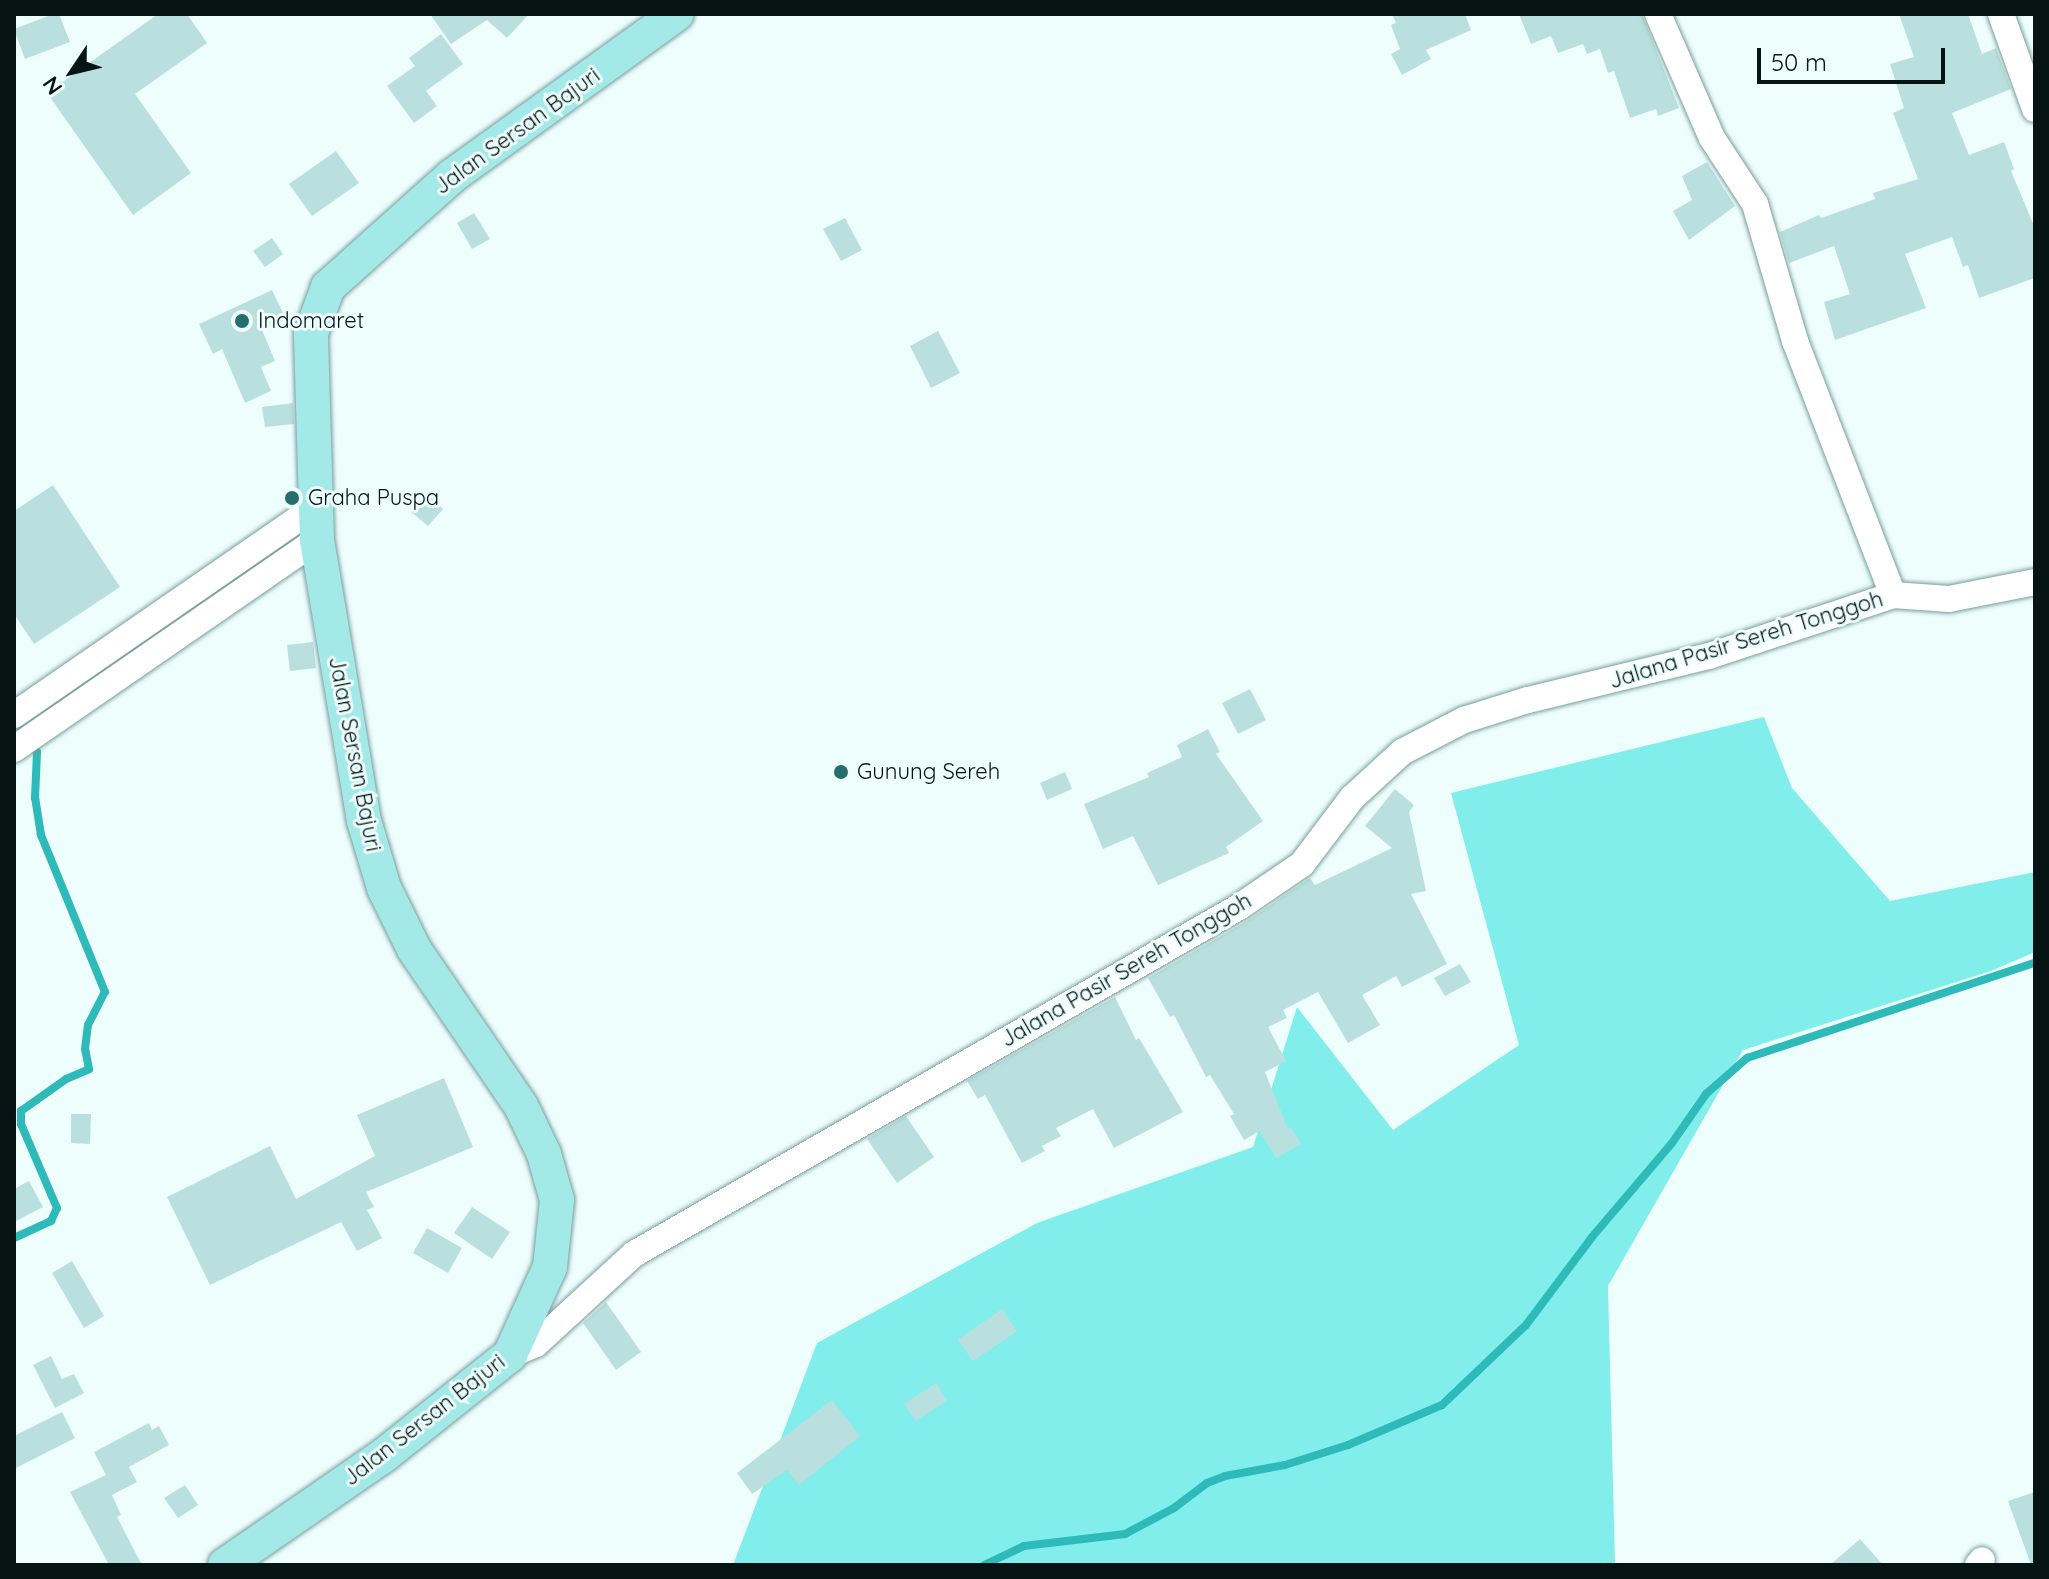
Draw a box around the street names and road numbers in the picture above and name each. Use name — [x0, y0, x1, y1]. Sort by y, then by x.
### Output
street label: Jalan Sersan Bajuri — [429, 62, 605, 200]
street label: Jalana Pasir Sereh Tonggoh — [1606, 586, 1886, 694]
street label: Jalan Sersan Bajuri — [323, 654, 387, 854]
street label: Jalana Pasir Sereh Tonggoh — [996, 887, 1256, 1053]
street label: Jalan Sersan Bajuri — [338, 1349, 510, 1491]

